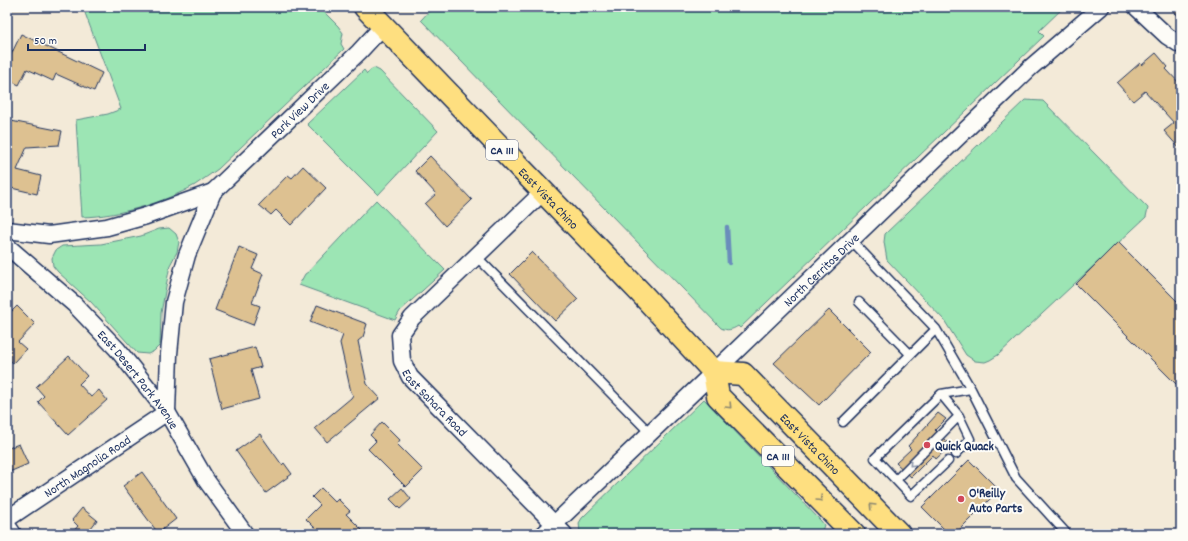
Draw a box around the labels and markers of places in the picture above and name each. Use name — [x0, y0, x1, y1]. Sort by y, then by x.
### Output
place label: Quick Quack — [935, 438, 995, 457]
marker: Quick Quack — [922, 440, 932, 450]
place label: O'Reilly Auto Parts — [969, 485, 1023, 519]
marker: O'Reilly Auto Parts — [956, 494, 966, 504]

